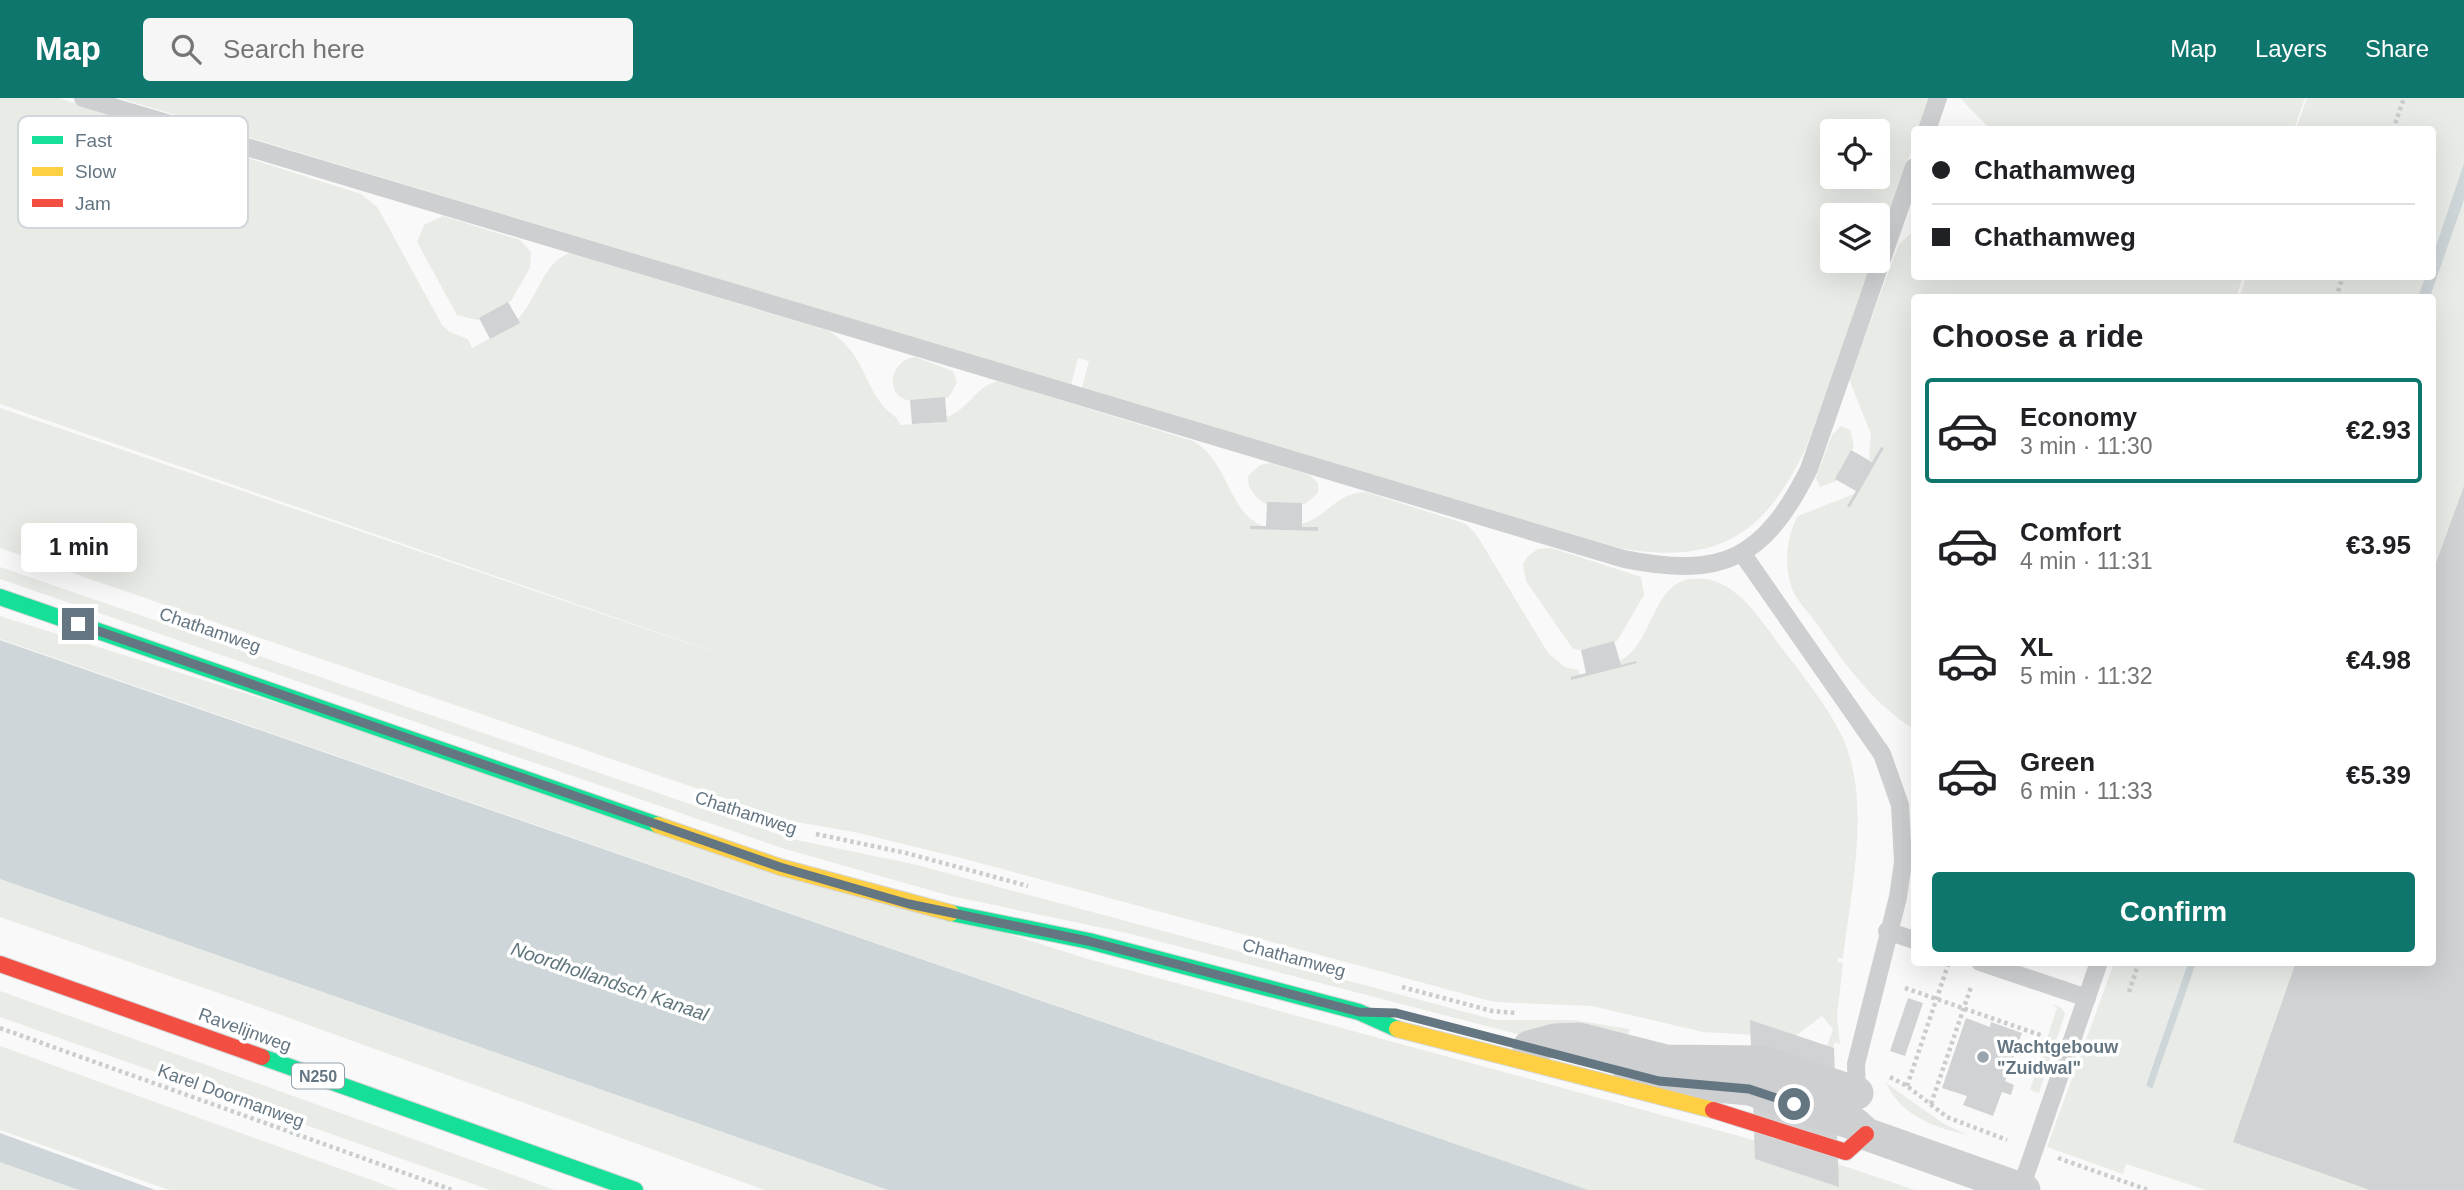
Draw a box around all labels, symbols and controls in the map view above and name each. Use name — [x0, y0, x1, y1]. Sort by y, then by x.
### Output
search box — [143, 18, 633, 81]
text: Map — [35, 30, 101, 67]
icon: search — [167, 30, 205, 68]
text: Search here — [223, 34, 365, 64]
text: Map — [2170, 35, 2217, 62]
text: Layers — [2255, 35, 2327, 62]
text: Share — [2365, 35, 2429, 62]
legend — [18, 116, 248, 228]
map controls — [1820, 119, 1890, 273]
button: locate — [1820, 119, 1890, 189]
text: Fast — [75, 130, 113, 151]
text: Chathamweg — [1974, 155, 2136, 185]
text: Slow — [75, 161, 116, 182]
text: Jam — [75, 193, 111, 214]
button: layers — [1820, 203, 1890, 273]
text: Chathamweg — [1974, 222, 2136, 252]
text: Choose a ride — [1932, 318, 2144, 354]
icon: car — [1936, 399, 1999, 462]
text: Economy — [2020, 402, 2137, 432]
text: €2.93 — [2346, 415, 2411, 445]
text: 3 min · 11:30 — [2020, 433, 2153, 459]
icon: car — [1936, 514, 1999, 577]
text: Comfort — [2020, 517, 2121, 547]
callout: 1 min — [20, 522, 136, 572]
text: €3.95 — [2346, 530, 2411, 560]
text: 1 min — [49, 534, 109, 560]
text: 4 min · 11:31 — [2020, 548, 2153, 574]
street label: Chathamweg — [157, 603, 263, 657]
route end — [62, 608, 94, 640]
icon: car — [1936, 629, 1999, 692]
text: XL — [2020, 632, 2053, 662]
text: €4.98 — [2346, 645, 2411, 675]
text: 5 min · 11:32 — [2020, 663, 2153, 689]
icon: car — [1936, 744, 1999, 807]
text: Green — [2020, 747, 2095, 777]
text: €5.39 — [2346, 760, 2411, 790]
text: 6 min · 11:33 — [2020, 778, 2153, 804]
street label: Chathamweg — [692, 787, 800, 839]
button: Confirm — [1932, 872, 2415, 952]
street label: Chathamweg — [1240, 935, 1348, 981]
water label: Noordhollandsch Kanaal — [509, 938, 712, 1025]
street label: Ravelijnweg — [196, 1004, 294, 1056]
place label: Wachtgebouw "Zuidwal" — [1997, 1037, 2119, 1078]
marker: Wachtgebouw "Zuidwal" — [1975, 1049, 1991, 1065]
street label: Karel Doormanweg — [155, 1060, 307, 1132]
road number: N250 — [292, 1064, 344, 1088]
route start — [1778, 1088, 1810, 1120]

